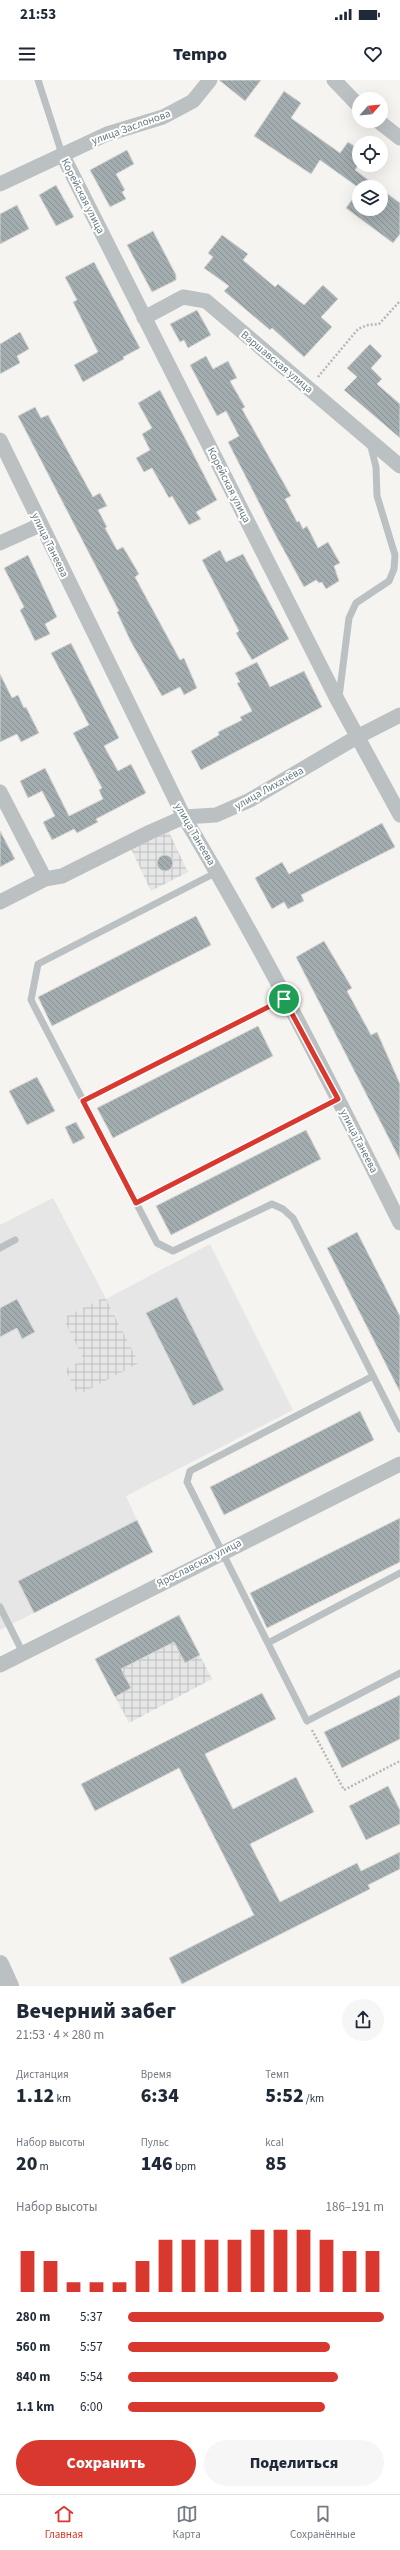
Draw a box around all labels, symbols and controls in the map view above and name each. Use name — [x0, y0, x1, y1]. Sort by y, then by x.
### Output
text: 21:53 — [20, 4, 56, 25]
text: Tempo — [173, 42, 227, 67]
icon: menu — [16, 43, 38, 65]
icon: heart — [362, 43, 384, 65]
north arrow — [352, 92, 388, 128]
map controls — [352, 92, 388, 216]
street label: улица Заслонова — [89, 106, 173, 148]
button: locate — [352, 136, 388, 172]
street label: Корейская улица — [58, 156, 108, 236]
button: layers — [352, 180, 388, 216]
street label: Варшавская улица — [238, 327, 316, 397]
street label: Корейская улица — [204, 445, 254, 525]
street label: улица Танеева — [28, 510, 72, 580]
street label: улица Лихачёва — [232, 763, 306, 813]
street label: улица Танеева — [171, 800, 219, 868]
pin — [267, 982, 301, 1016]
icon: arrive — [273, 988, 295, 1010]
street label: улица Танеева — [336, 1106, 382, 1176]
street label: Ярославская улица — [154, 1535, 244, 1591]
text: Вечерний забег — [16, 1995, 176, 2027]
button: share — [342, 1999, 384, 2041]
text: 21:53 · 4 × 280 m — [16, 2026, 104, 2044]
text: Дистанция — [16, 2067, 69, 2082]
text: Время — [141, 2067, 171, 2082]
text: Темп — [265, 2067, 289, 2082]
text: 1.12 — [16, 2082, 54, 2110]
text: 6:34 — [141, 2082, 179, 2110]
text: 5:52 — [265, 2082, 304, 2110]
text: km — [54, 2091, 71, 2106]
text: /km — [304, 2091, 324, 2106]
text: Набор высоты — [16, 2135, 85, 2150]
text: Пульс — [141, 2135, 169, 2150]
text: kcal — [265, 2135, 284, 2150]
text: 20 — [16, 2150, 37, 2178]
text: 146 — [141, 2150, 173, 2178]
text: 85 — [265, 2150, 287, 2178]
text: m — [37, 2159, 49, 2174]
text: bpm — [173, 2159, 196, 2174]
text: Набор высоты — [16, 2198, 98, 2216]
text: 186–191 m — [326, 2198, 384, 2216]
text: 280 m — [16, 2308, 50, 2326]
text: 5:37 — [80, 2308, 103, 2326]
text: 560 m — [16, 2338, 50, 2356]
text: 5:57 — [80, 2338, 103, 2356]
text: 840 m — [16, 2368, 50, 2386]
text: 5:54 — [80, 2368, 103, 2386]
text: 1.1 km — [16, 2398, 55, 2416]
text: 6:00 — [80, 2398, 103, 2416]
button: Сохранить — [16, 2440, 196, 2486]
button: Поделиться — [204, 2440, 384, 2486]
tab: Главная — [45, 2503, 83, 2542]
tab: Карта — [173, 2503, 201, 2542]
tab: Сохранённые — [290, 2503, 355, 2542]

